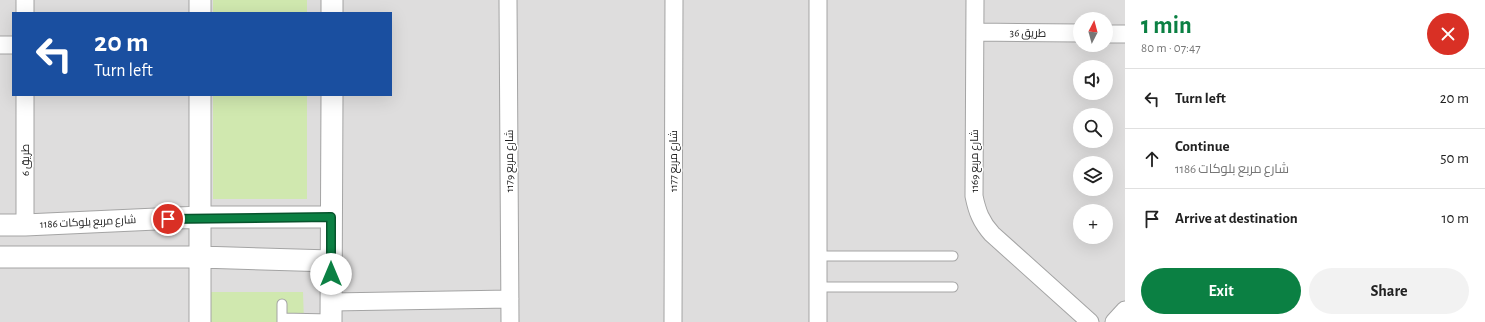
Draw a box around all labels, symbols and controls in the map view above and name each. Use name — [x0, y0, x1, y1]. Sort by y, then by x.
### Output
north arrow — [1073, 12, 1113, 52]
map controls — [1073, 12, 1113, 244]
button: close — [1427, 13, 1469, 55]
text: 1 min — [1141, 14, 1192, 38]
street label: طريق 36 — [1010, 27, 1046, 40]
icon: left — [28, 28, 80, 80]
text: 20 m — [94, 29, 149, 57]
text: 80 m · 07:47 — [1141, 42, 1201, 55]
button: sound — [1073, 60, 1113, 100]
text: Turn left — [94, 62, 153, 80]
icon: left — [1141, 88, 1163, 110]
text: Turn left — [1175, 91, 1226, 106]
text: 20 m — [1440, 91, 1469, 106]
button: search — [1073, 108, 1113, 148]
street label: شارع مربع 1169 — [969, 129, 982, 193]
street label: شارع مربع 1179 — [504, 130, 517, 192]
street label: شارع مربع 1177 — [668, 130, 681, 192]
text: Continue — [1175, 139, 1230, 154]
street label: طريق 6 — [20, 144, 32, 176]
icon: ahead — [1141, 148, 1163, 170]
text: 50 m — [1440, 151, 1469, 166]
button: layers — [1073, 156, 1113, 196]
text: شارع مربع بلوكات 1186 — [1175, 163, 1289, 176]
pin — [151, 202, 185, 236]
button: + — [1073, 204, 1113, 244]
icon: arrive — [157, 208, 179, 230]
icon: arrive — [1141, 208, 1163, 230]
text: Arrive at destination — [1175, 211, 1298, 226]
text: 10 m — [1441, 211, 1469, 226]
street label: شارع مربع بلوكات 1186 — [40, 214, 137, 232]
position arrow — [310, 253, 352, 295]
button: Exit — [1141, 268, 1301, 314]
button: Share — [1309, 268, 1469, 314]

